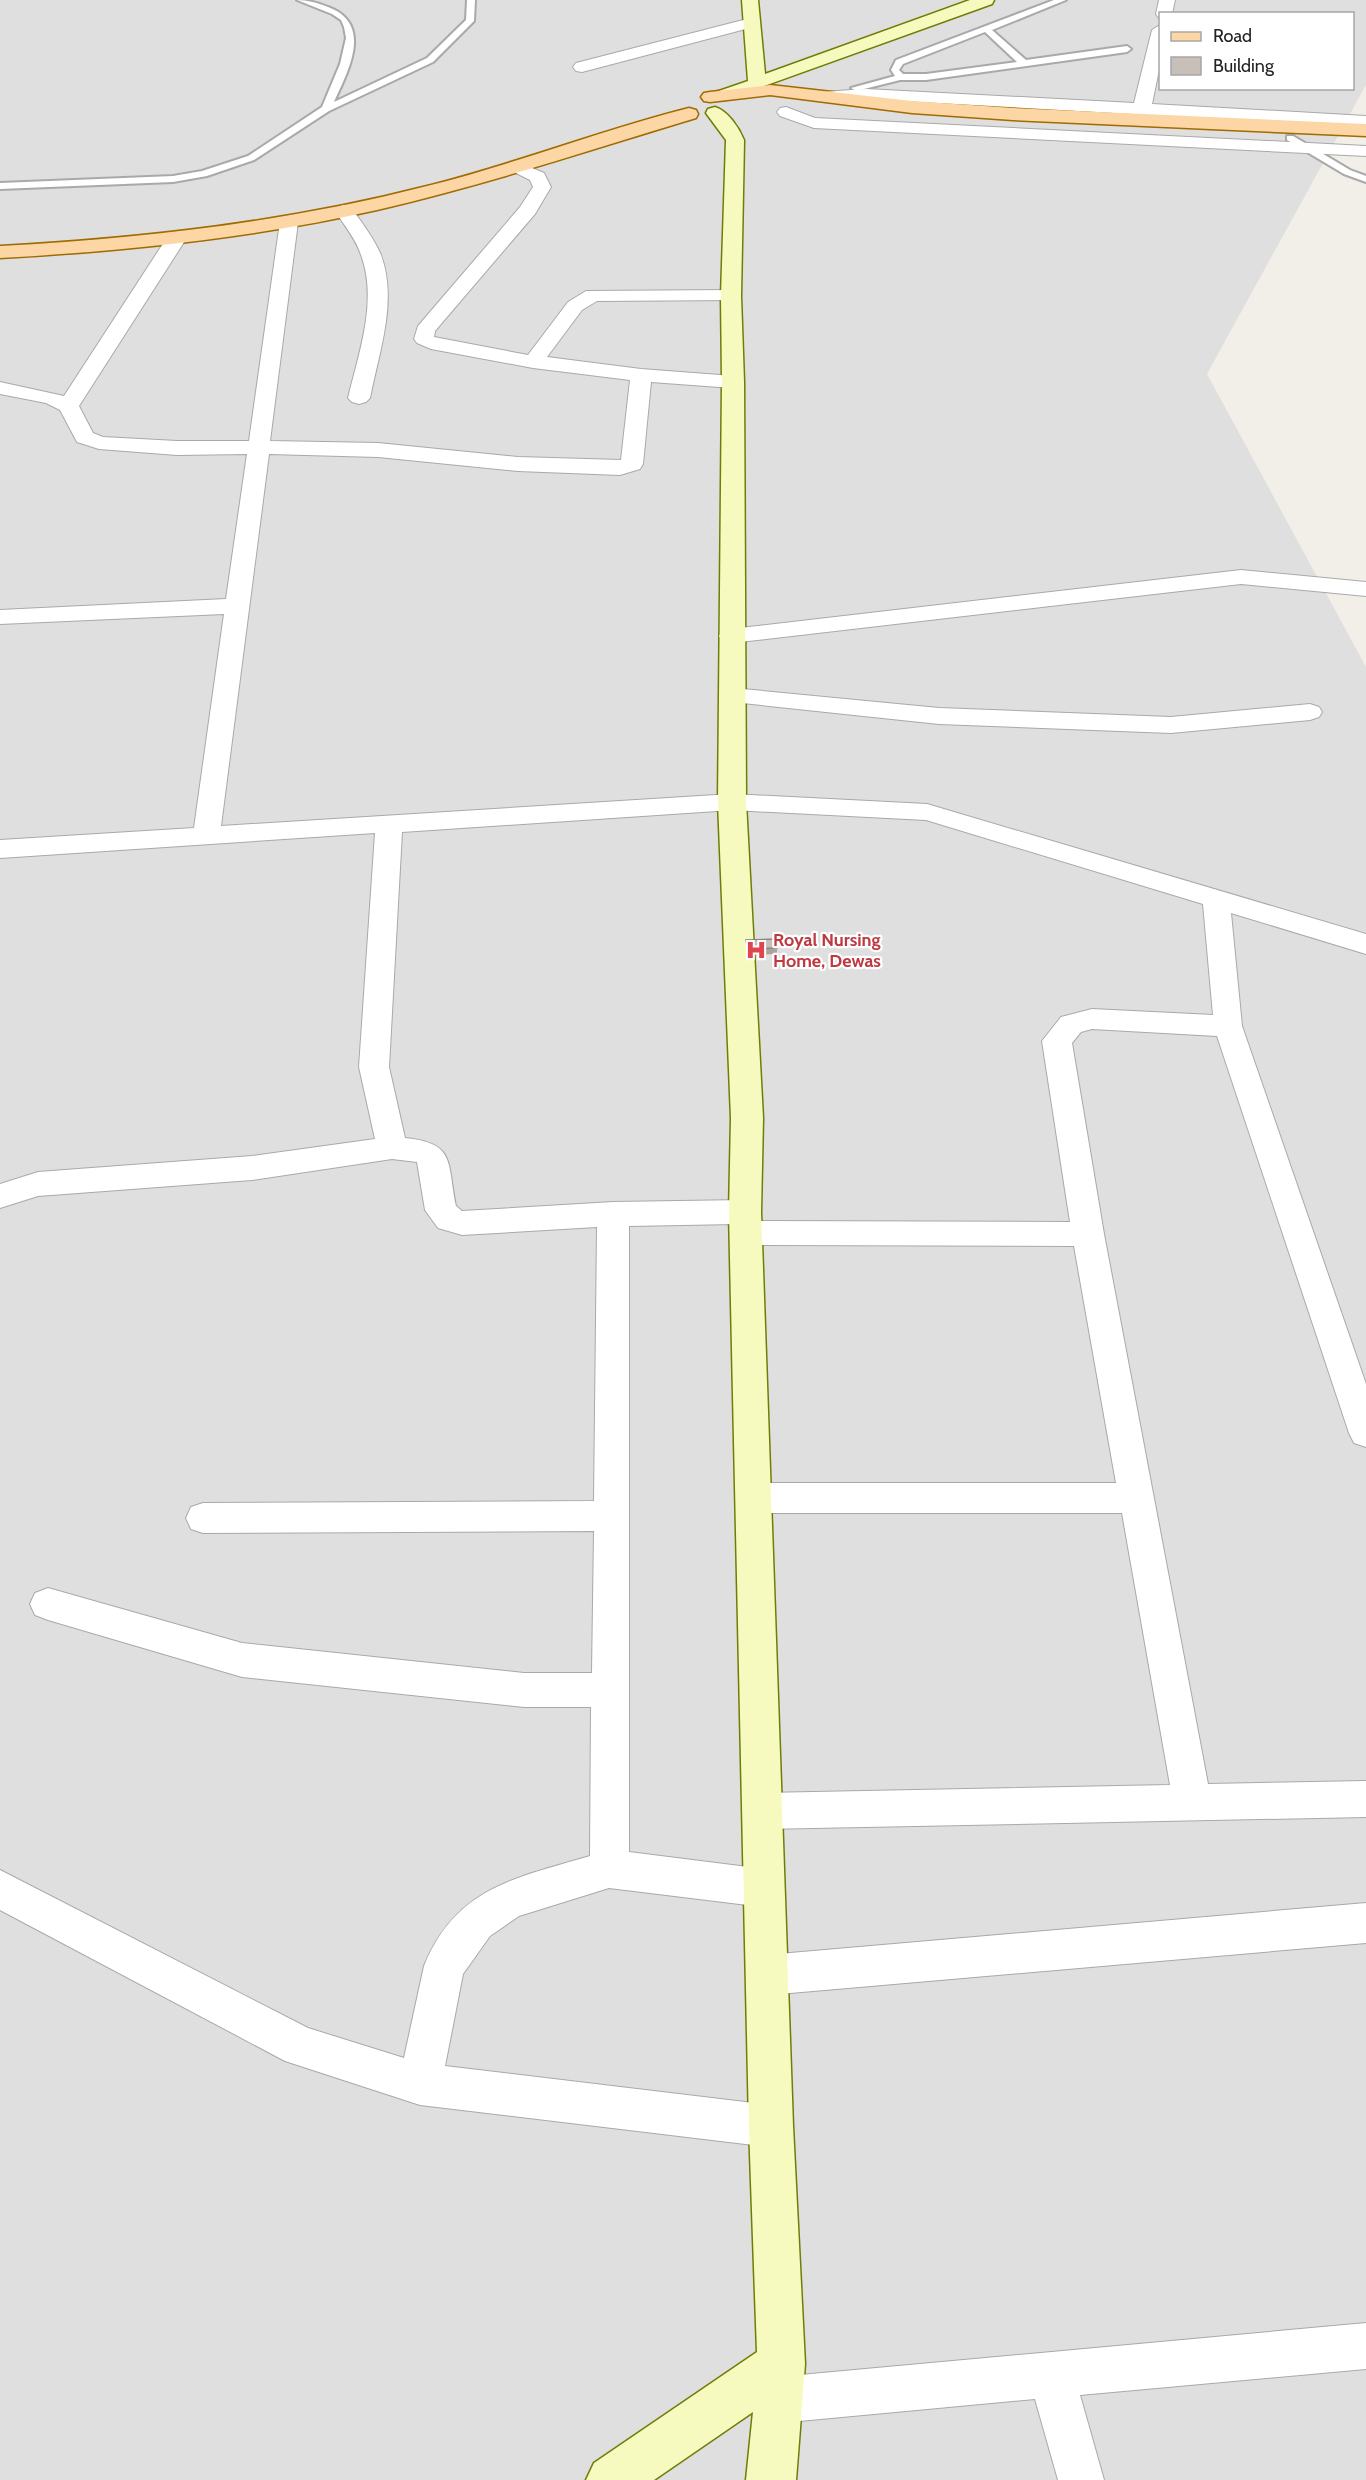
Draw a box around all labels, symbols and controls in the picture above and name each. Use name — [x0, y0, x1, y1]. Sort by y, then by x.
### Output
legend — [1159, 12, 1354, 90]
text: Road — [1213, 25, 1252, 47]
text: Building — [1213, 55, 1275, 77]
place label: Royal Nursing Home, Dewas — [773, 929, 881, 972]
hospital icon: Royal Nursing Home, Dewas — [744, 938, 768, 962]

